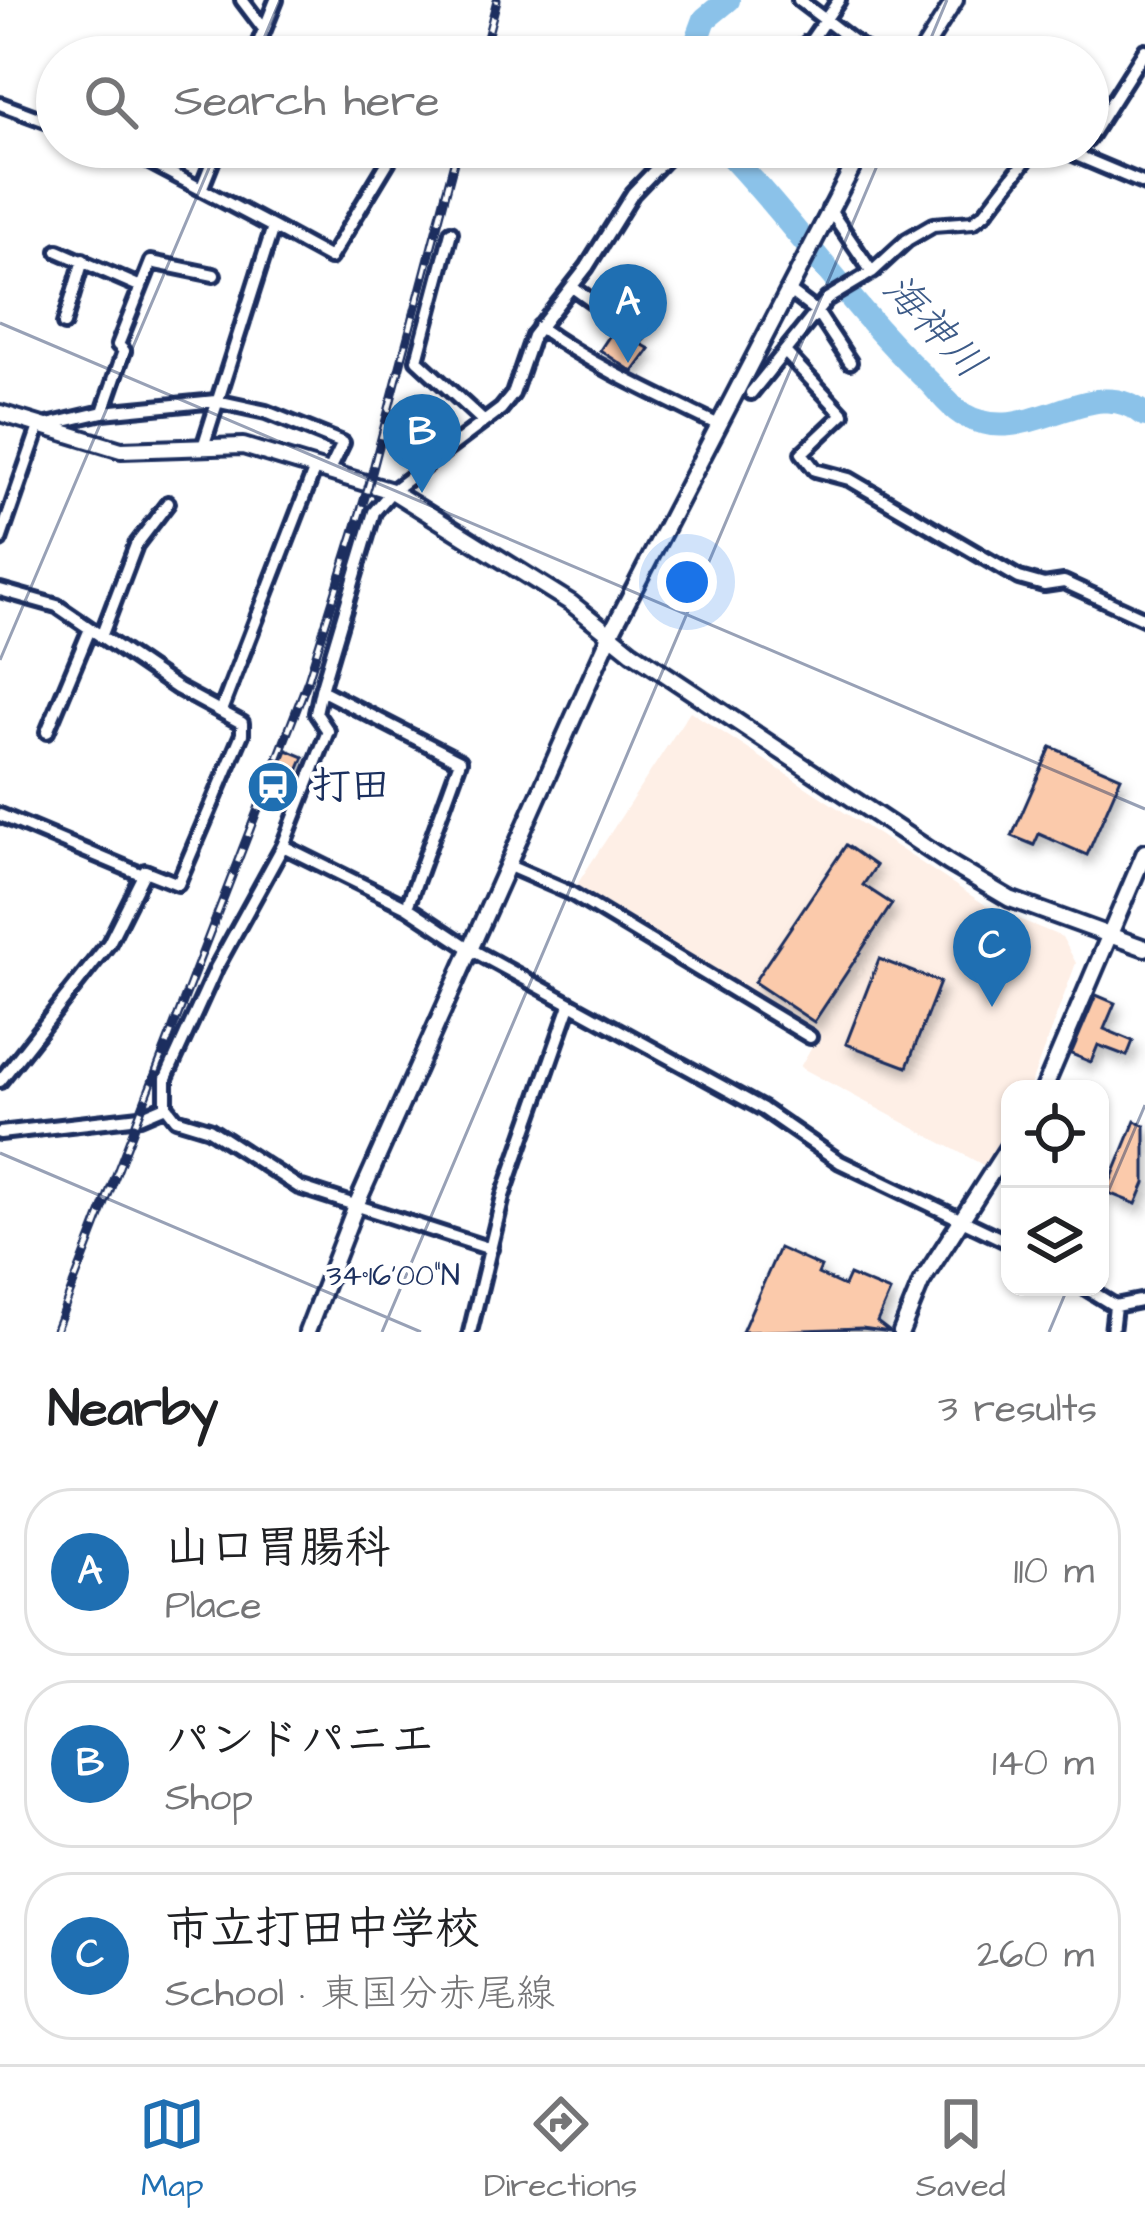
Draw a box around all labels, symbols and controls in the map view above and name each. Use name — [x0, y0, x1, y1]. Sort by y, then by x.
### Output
search box — [36, 36, 1109, 168]
icon: search — [78, 69, 144, 135]
text: Search here — [174, 71, 440, 133]
water label: 海神川 — [868, 262, 998, 392]
pin: A — [589, 264, 667, 363]
pin: B — [383, 394, 461, 493]
your location — [657, 552, 717, 612]
station icon: 打田 — [245, 759, 301, 815]
place label: 打田 — [312, 760, 390, 814]
pin: C — [953, 908, 1031, 1007]
map controls — [1001, 1080, 1109, 1296]
button: locate — [1001, 1080, 1109, 1188]
button: layers — [1001, 1188, 1109, 1296]
text: 34°16'00"N — [326, 1255, 460, 1297]
text: Nearby — [48, 1375, 218, 1446]
text: 3 results — [938, 1383, 1097, 1437]
text: 山口胃腸科 — [165, 1518, 390, 1580]
text: A — [78, 1545, 102, 1599]
text: 110 m — [1013, 1545, 1094, 1599]
text: Place — [165, 1580, 262, 1634]
text: パンドパニエ — [165, 1710, 435, 1772]
text: B — [76, 1737, 104, 1791]
text: 140 m — [992, 1737, 1094, 1791]
text: Shop — [165, 1772, 253, 1826]
text: 市立打田中学校 — [165, 1899, 480, 1961]
text: C — [76, 1929, 104, 1983]
text: 260 m — [977, 1929, 1094, 1983]
text: School · 東国分赤尾線 — [165, 1968, 555, 2022]
tab: Map — [139, 2091, 205, 2209]
tab: Directions — [484, 2091, 637, 2209]
tab: Saved — [916, 2091, 1006, 2209]

